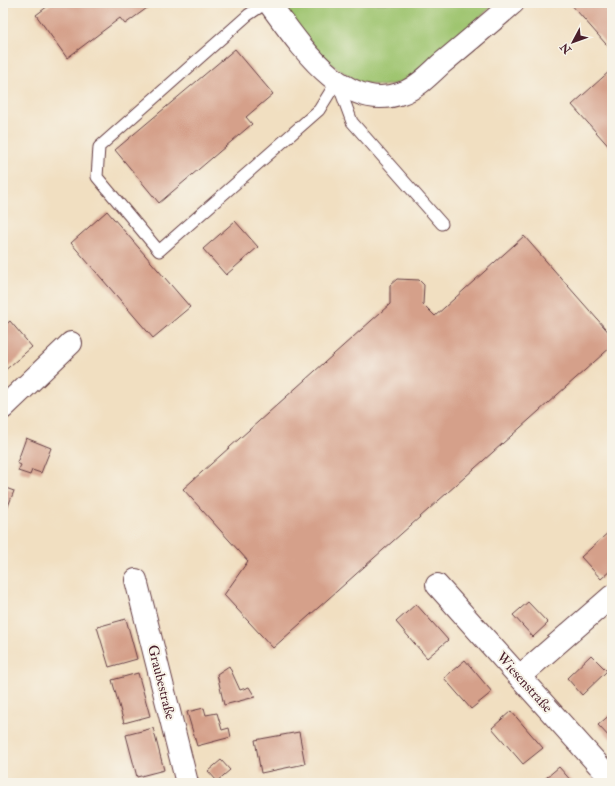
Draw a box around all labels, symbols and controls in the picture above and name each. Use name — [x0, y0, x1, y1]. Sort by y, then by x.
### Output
north arrow — [553, 22, 593, 62]
text: N — [557, 39, 575, 57]
street label: Graubestraße — [144, 643, 179, 721]
street label: Wiesenstraße — [492, 648, 556, 716]

